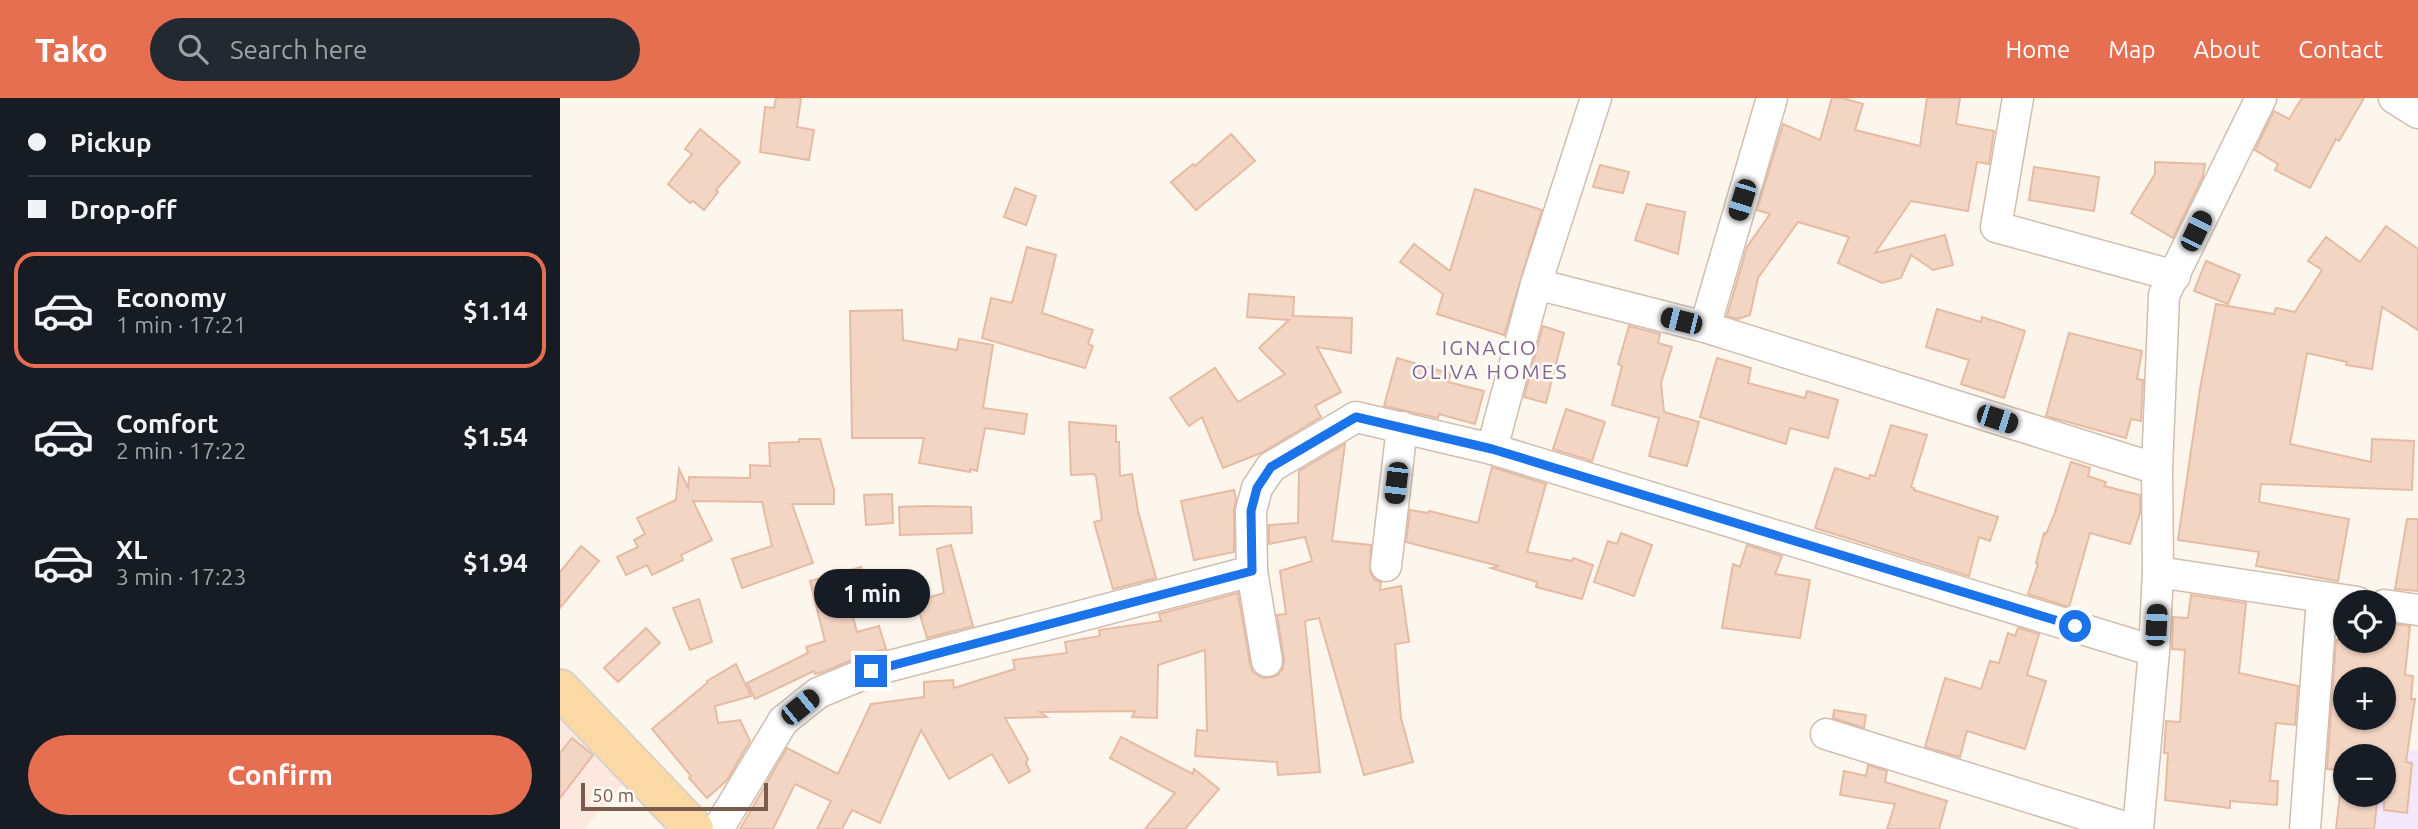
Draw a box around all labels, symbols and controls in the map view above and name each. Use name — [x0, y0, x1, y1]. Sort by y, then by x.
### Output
search box — [150, 18, 640, 81]
icon: search — [174, 30, 212, 68]
text: Tako — [35, 31, 108, 68]
text: Search here — [230, 35, 367, 64]
text: Home — [2005, 36, 2070, 63]
text: Map — [2108, 36, 2155, 63]
text: About — [2193, 36, 2260, 63]
text: Contact — [2298, 36, 2383, 63]
text: Pickup — [70, 128, 152, 157]
car — [1726, 177, 1759, 223]
text: Drop-off — [70, 195, 177, 224]
car — [2178, 208, 2215, 254]
icon: car — [32, 279, 95, 342]
text: Economy — [116, 283, 226, 312]
text: $1.14 — [463, 296, 528, 325]
car — [1659, 306, 1704, 336]
text: 1 min · 17:21 — [116, 312, 247, 337]
district label: IGNACIO OLIVA HOMES — [1411, 335, 1569, 383]
car — [1974, 403, 2021, 435]
icon: car — [32, 405, 95, 468]
text: Comfort — [116, 409, 219, 438]
text: $1.54 — [463, 422, 528, 451]
text: 2 min · 17:22 — [116, 438, 247, 463]
car — [1384, 461, 1409, 505]
icon: car — [32, 531, 95, 594]
text: XL — [116, 535, 147, 564]
text: $1.94 — [463, 548, 528, 577]
text: 3 min · 17:23 — [116, 564, 247, 589]
callout: 1 min — [813, 570, 929, 618]
text: 1 min — [843, 581, 901, 606]
map controls — [2333, 590, 2396, 807]
button: locate — [2333, 590, 2396, 653]
car — [2145, 603, 2168, 647]
route start — [2059, 610, 2091, 642]
route end — [855, 655, 887, 687]
button: + — [2333, 667, 2396, 730]
car — [778, 686, 823, 728]
button: Confirm — [28, 735, 532, 815]
button: − — [2333, 744, 2396, 807]
scale bar — [581, 780, 768, 812]
text: 50 m — [592, 784, 634, 806]

